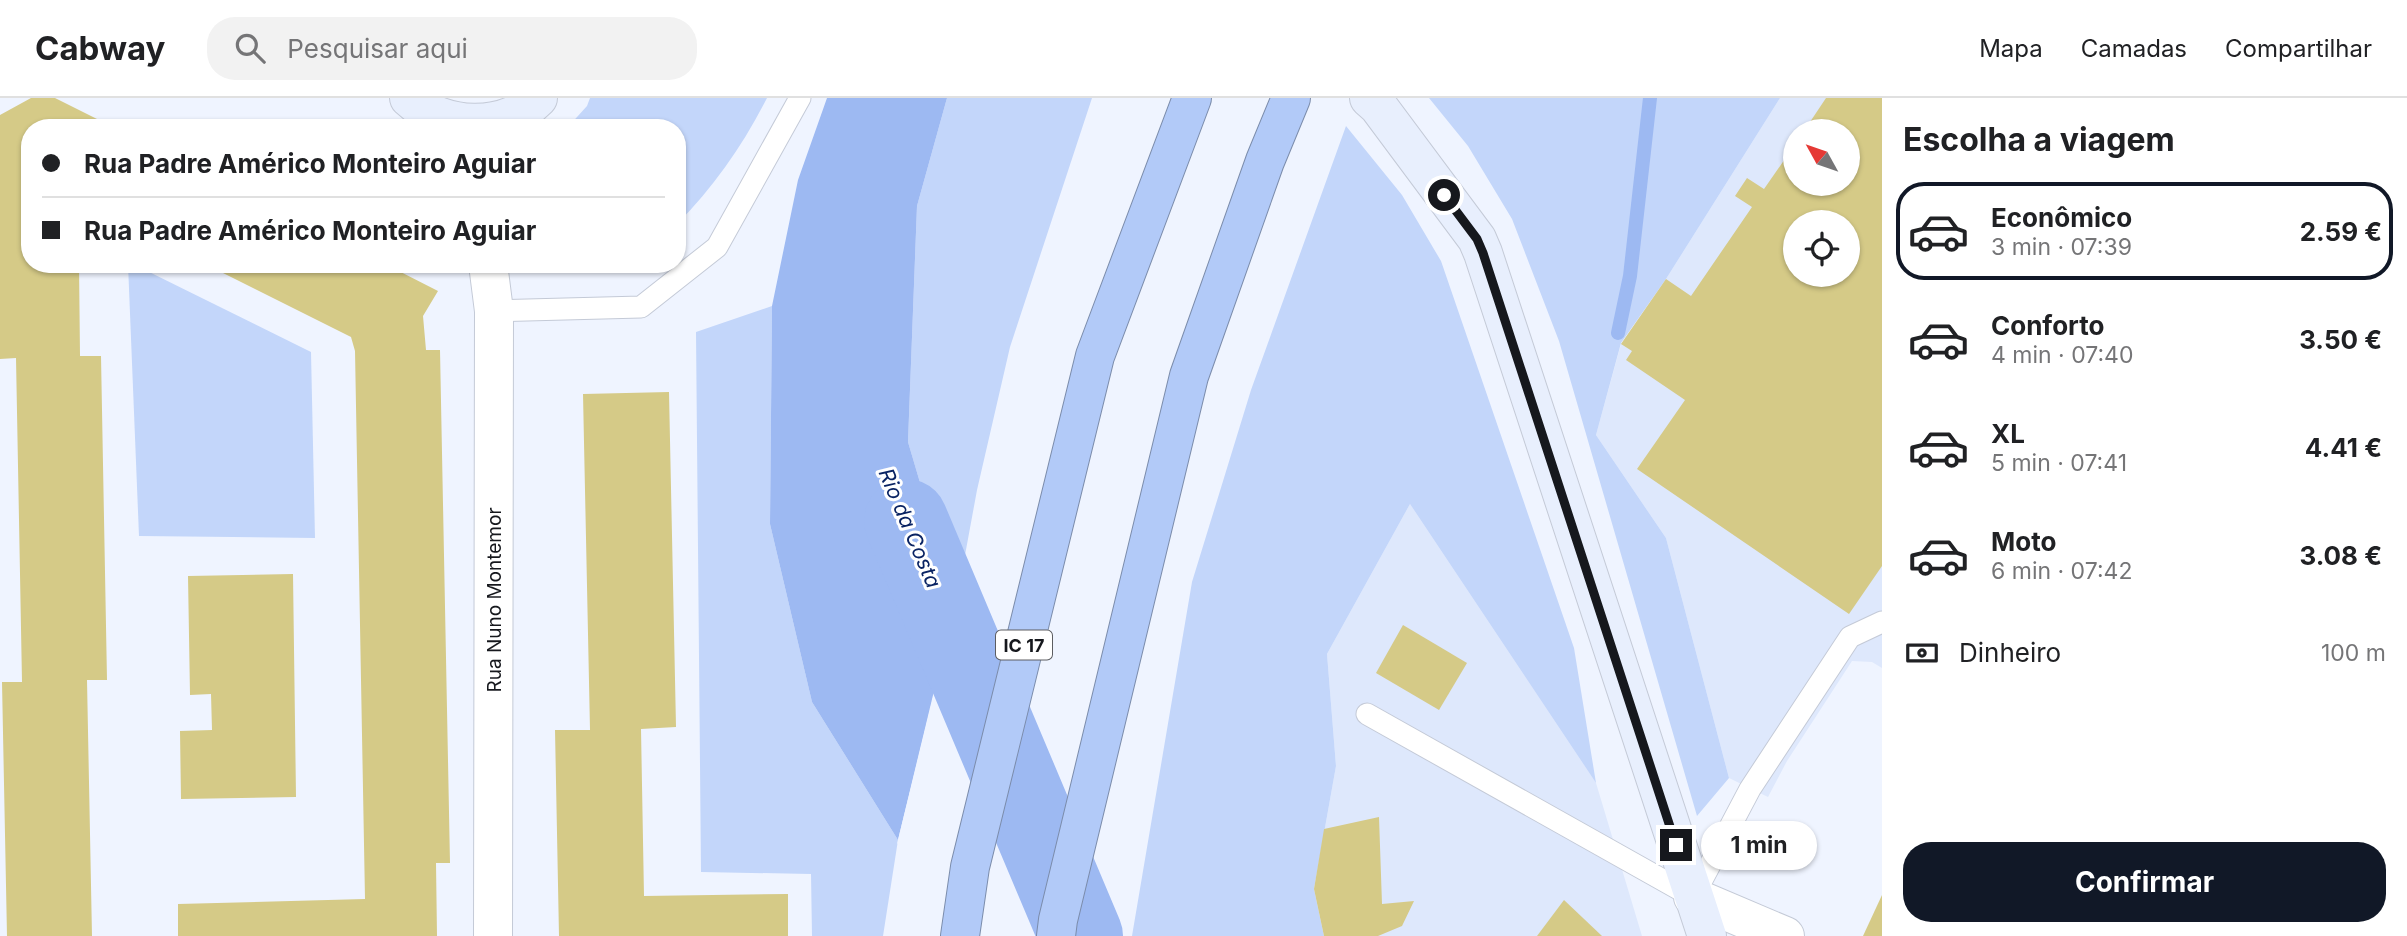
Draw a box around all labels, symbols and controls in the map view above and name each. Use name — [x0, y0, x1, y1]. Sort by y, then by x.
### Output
search box — [207, 17, 697, 80]
text: Cabway — [35, 28, 165, 68]
icon: search — [231, 29, 269, 67]
text: Pesquisar aqui — [287, 33, 468, 64]
text: Mapa — [1979, 34, 2043, 63]
text: Camadas — [2081, 34, 2187, 63]
text: Compartilhar — [2225, 34, 2372, 63]
north arrow — [1783, 119, 1860, 196]
map controls — [1783, 119, 1860, 287]
text: Escolha a viagem — [1903, 120, 2175, 159]
text: Rua Padre Américo Monteiro Aguiar — [84, 148, 536, 179]
route start — [1428, 179, 1460, 211]
icon: car — [1907, 200, 1970, 263]
text: Econômico — [1991, 202, 2132, 233]
button: locate — [1783, 210, 1860, 287]
text: Rua Padre Américo Monteiro Aguiar — [84, 215, 536, 246]
text: 2.59 € — [2300, 216, 2382, 247]
text: 3 min · 07:39 — [1991, 233, 2132, 261]
icon: car — [1907, 308, 1970, 371]
text: Conforto — [1991, 310, 2104, 341]
text: 3.50 € — [2299, 324, 2382, 355]
text: 4 min · 07:40 — [1991, 341, 2134, 369]
icon: car — [1907, 416, 1970, 479]
text: XL — [1991, 418, 2025, 449]
text: 4.41 € — [2305, 432, 2382, 463]
text: 5 min · 07:41 — [1991, 449, 2127, 477]
water label: Rio da Costa — [874, 464, 946, 592]
street label: Rua Nuno Montemor — [483, 507, 506, 693]
icon: car — [1907, 524, 1970, 587]
text: Moto — [1991, 526, 2056, 557]
text: 3.08 € — [2299, 540, 2382, 571]
text: 6 min · 07:42 — [1991, 557, 2132, 585]
road number: IC 17 — [996, 630, 1052, 660]
icon: cash — [1903, 634, 1941, 672]
text: Dinheiro — [1959, 637, 2061, 668]
text: 100 m — [2321, 639, 2386, 667]
callout: 1 min — [1700, 820, 1816, 870]
route end — [1660, 829, 1692, 861]
text: 1 min — [1731, 831, 1787, 859]
button: Confirmar — [1903, 842, 2386, 922]

